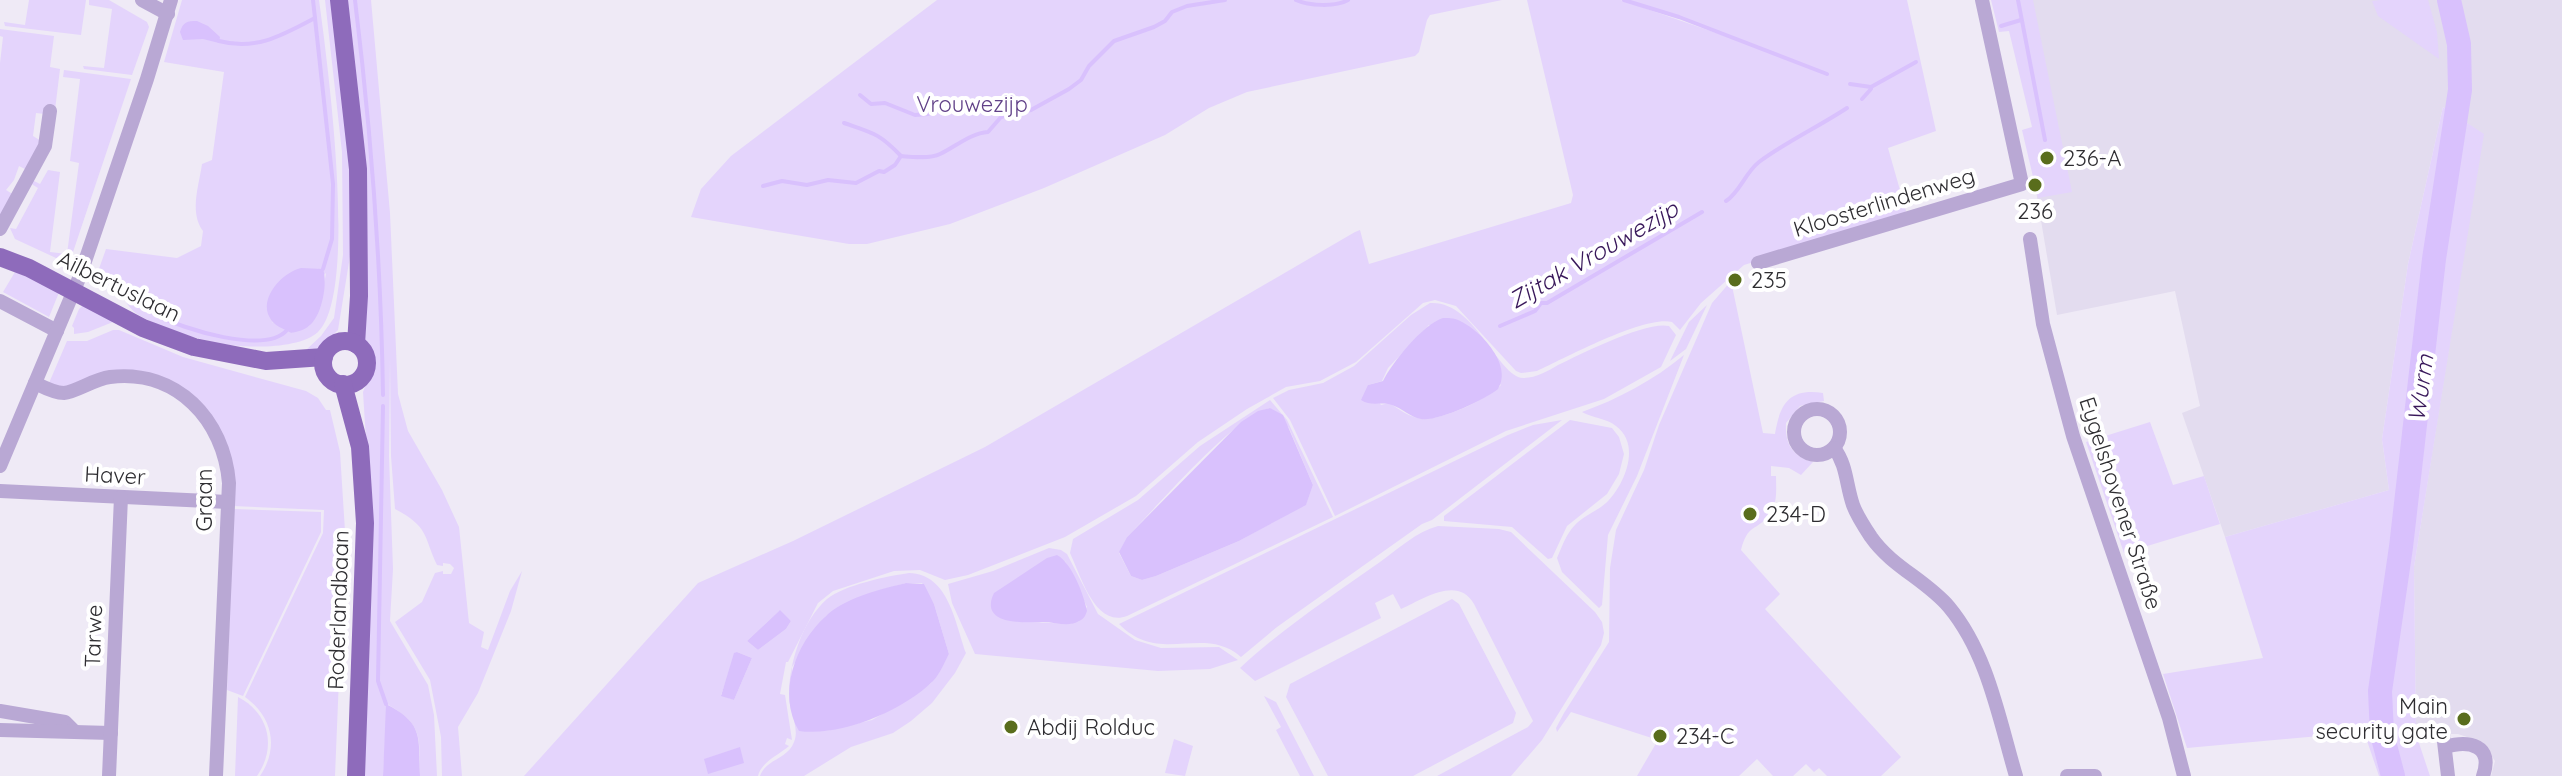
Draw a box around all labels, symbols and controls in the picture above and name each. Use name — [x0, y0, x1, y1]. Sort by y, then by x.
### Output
park label: Vrouwezijp — [916, 90, 1028, 118]
place label: 236-A — [2063, 144, 2121, 172]
marker: 236-A — [2038, 149, 2056, 167]
street label: Kloosterlindenweg — [1790, 161, 1978, 243]
marker: 236 — [2026, 176, 2044, 194]
water label: Zijtak Vrouwezijp — [1503, 193, 1684, 315]
place label: 236 — [2017, 197, 2053, 225]
street label: Ailbertuslaan — [53, 244, 185, 328]
place label: 235 — [1751, 266, 1787, 294]
marker: 235 — [1726, 271, 1744, 289]
water label: Wurm — [2400, 351, 2440, 424]
street label: Eygelshovener Straße — [2073, 393, 2169, 613]
street label: Haver — [84, 459, 147, 491]
street label: Graan — [190, 468, 218, 532]
place label: 234-D — [1766, 500, 1826, 528]
marker: 234-D — [1741, 505, 1759, 523]
street label: Roderlandbaan — [321, 530, 355, 690]
street label: Tarwe — [78, 604, 108, 668]
place label: Main security gate — [2315, 692, 2448, 745]
marker: Main security gate — [2455, 710, 2473, 728]
place label: Abdij Rolduc — [1027, 713, 1155, 741]
marker: Abdij Rolduc — [1002, 718, 1020, 736]
place label: 234-C — [1676, 722, 1734, 750]
marker: 234-C — [1651, 727, 1669, 745]

